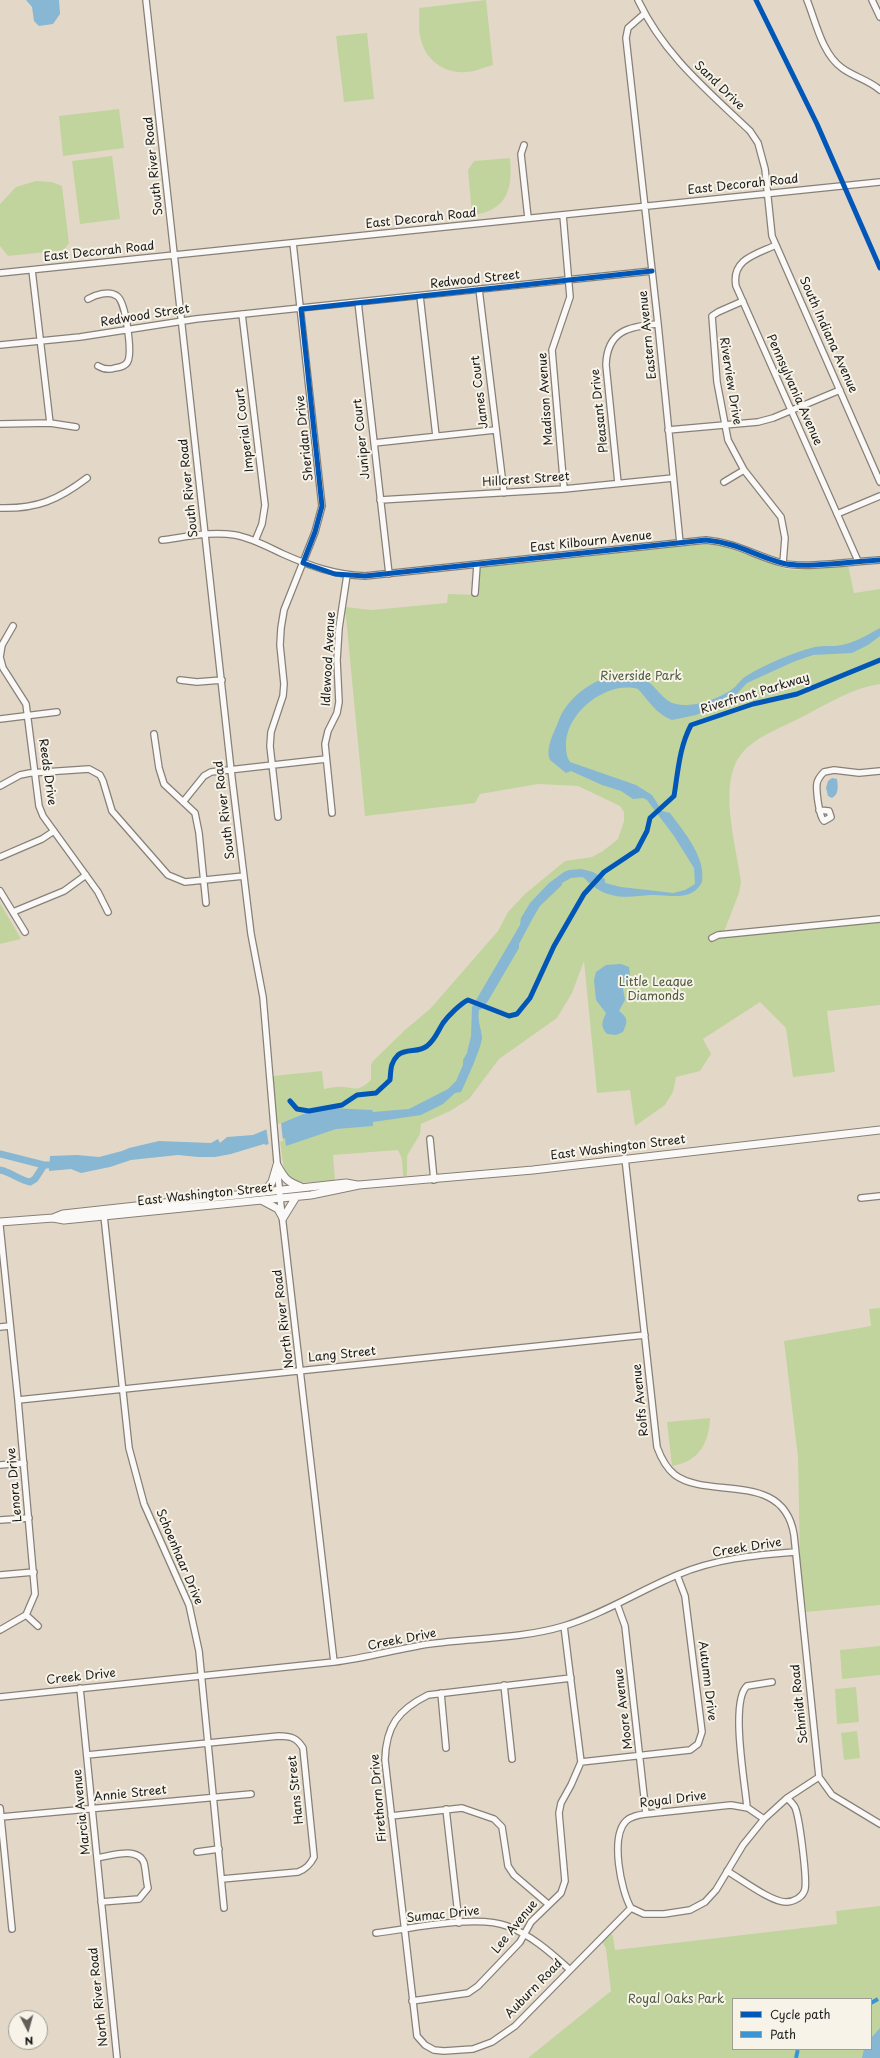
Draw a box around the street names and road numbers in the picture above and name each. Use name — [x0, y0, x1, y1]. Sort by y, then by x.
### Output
street label: Sand Drive — [691, 58, 747, 114]
street label: South River Road — [142, 116, 166, 216]
street label: East Decorah Road — [687, 172, 799, 198]
street label: East Decorah Road — [365, 206, 477, 232]
street label: East Decorah Road — [43, 239, 155, 265]
street label: Redwood Street — [429, 268, 521, 292]
street label: South Indiana Avenue — [796, 275, 860, 395]
street label: Eastern Avenue — [636, 290, 660, 380]
street label: Redwood Street — [99, 302, 191, 330]
street label: Pennsylvania Avenue — [763, 332, 825, 448]
street label: Riverview Drive — [716, 336, 744, 426]
street label: Madison Avenue — [536, 352, 556, 446]
street label: James Court — [468, 355, 492, 429]
street label: Pleasant Drive — [588, 368, 612, 454]
street label: Imperial Court — [233, 387, 257, 473]
street label: Sheridan Drive — [293, 394, 317, 482]
street label: Juniper Court — [351, 398, 373, 480]
street label: South River Road — [177, 438, 201, 538]
street label: Hillcrest Street — [482, 470, 570, 490]
street label: East Kilbourn Avenue — [529, 528, 653, 556]
street label: Idlewood Avenue — [319, 611, 339, 707]
street label: Riverfront Parkway — [699, 671, 811, 717]
street label: Reeds Drive — [35, 738, 59, 806]
street label: South River Road — [212, 760, 238, 860]
street label: East Washington Street — [550, 1133, 686, 1163]
street label: East Washington Street — [137, 1181, 273, 1209]
street label: North River Road — [271, 1269, 297, 1369]
street label: Lang Street — [307, 1344, 377, 1366]
street label: Rolfs Avenue — [630, 1363, 652, 1437]
street label: Lenora Drive — [5, 1447, 25, 1523]
street label: Schoenhaar Drive — [152, 1507, 206, 1607]
street label: Creek Drive — [711, 1535, 783, 1561]
street label: Creek Drive — [366, 1626, 438, 1654]
street label: Autumn Drive — [695, 1640, 719, 1722]
street label: Schmidt Road — [789, 1663, 811, 1745]
street label: Creek Drive — [46, 1666, 116, 1688]
street label: Moore Avenue — [612, 1668, 636, 1750]
street label: Firethorn Drive — [368, 1753, 390, 1843]
street label: Hans Street — [285, 1755, 307, 1825]
street label: Marcia Avenue — [70, 1768, 94, 1856]
street label: Annie Street — [93, 1783, 167, 1805]
street label: Royal Drive — [639, 1789, 707, 1811]
street label: Lee Avenue — [489, 1897, 541, 1957]
street label: Sumac Drive — [406, 1904, 480, 1926]
street label: North River Road — [87, 1947, 111, 2047]
street label: Auburn Road — [502, 1957, 566, 2021]

